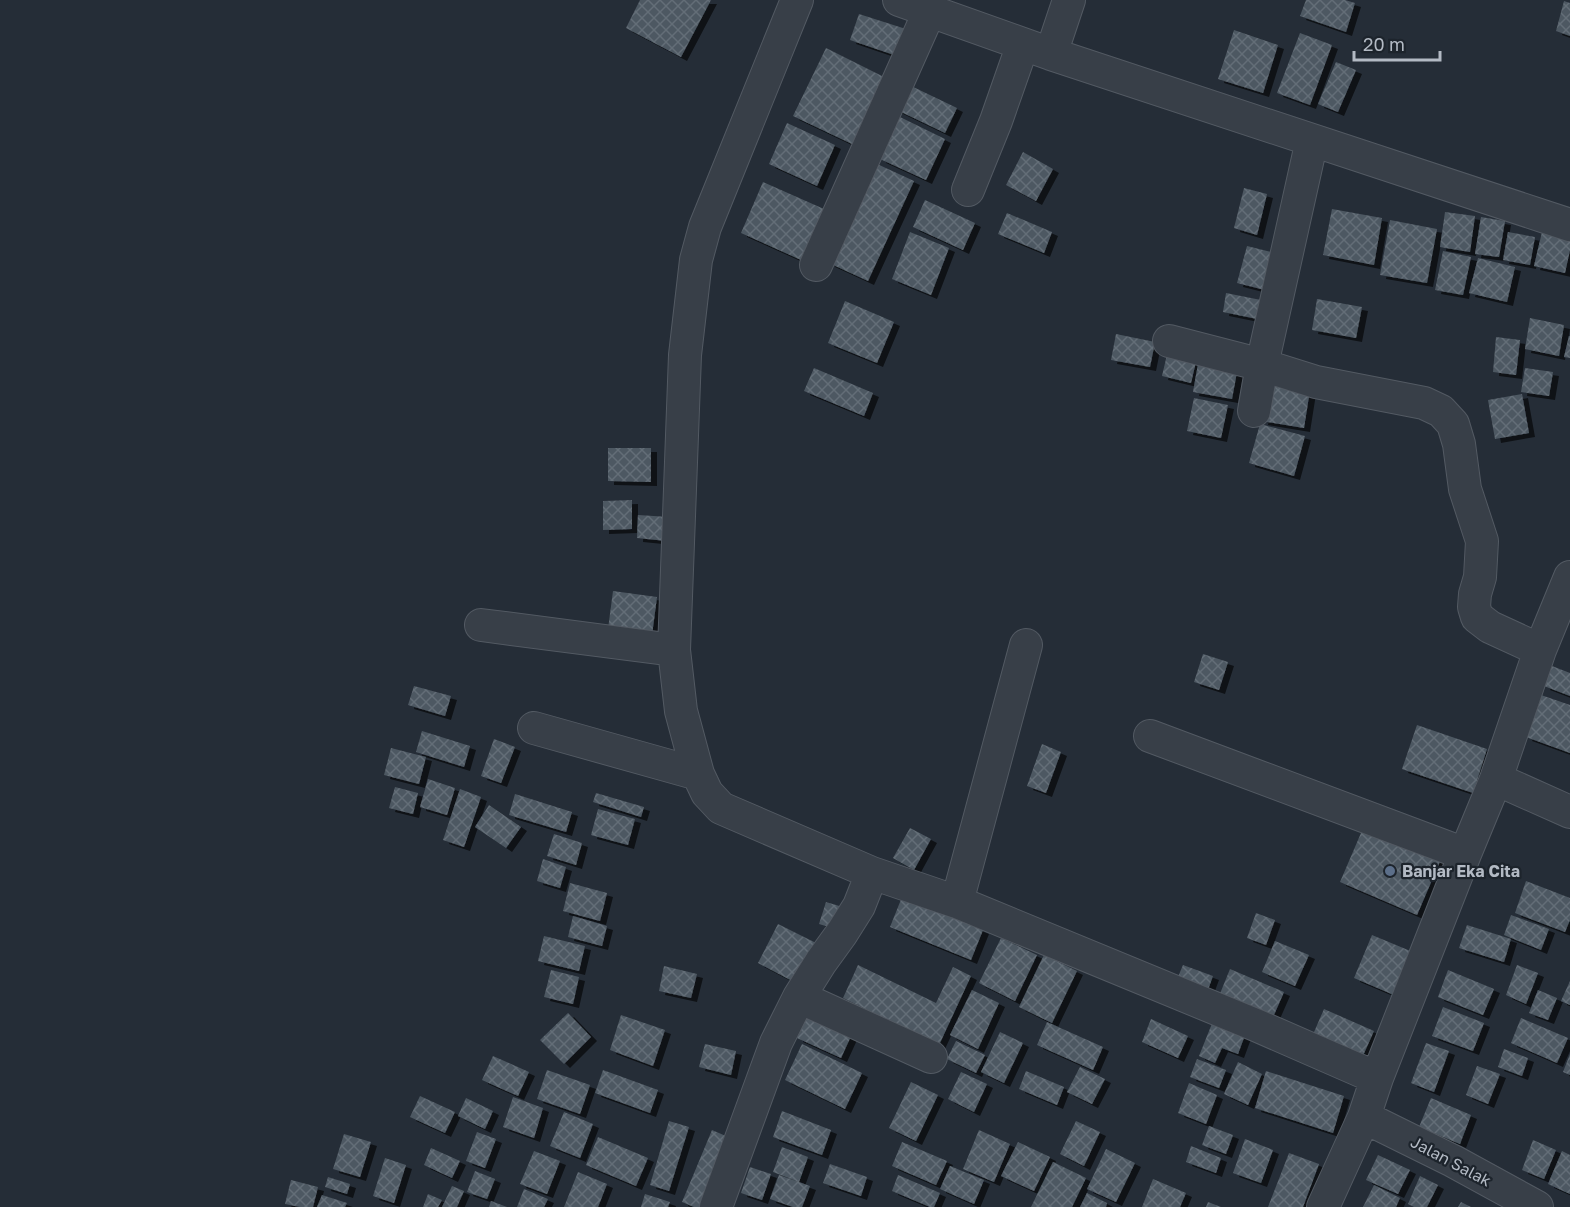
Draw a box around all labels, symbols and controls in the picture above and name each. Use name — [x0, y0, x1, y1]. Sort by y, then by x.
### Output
scale bar — [1354, 24, 1440, 62]
text: 20 m — [1363, 33, 1405, 55]
place label: Banjar Eka Cita — [1402, 861, 1520, 881]
marker: Banjar Eka Cita — [1383, 864, 1397, 878]
street label: Jalan Salak — [1407, 1131, 1495, 1191]

